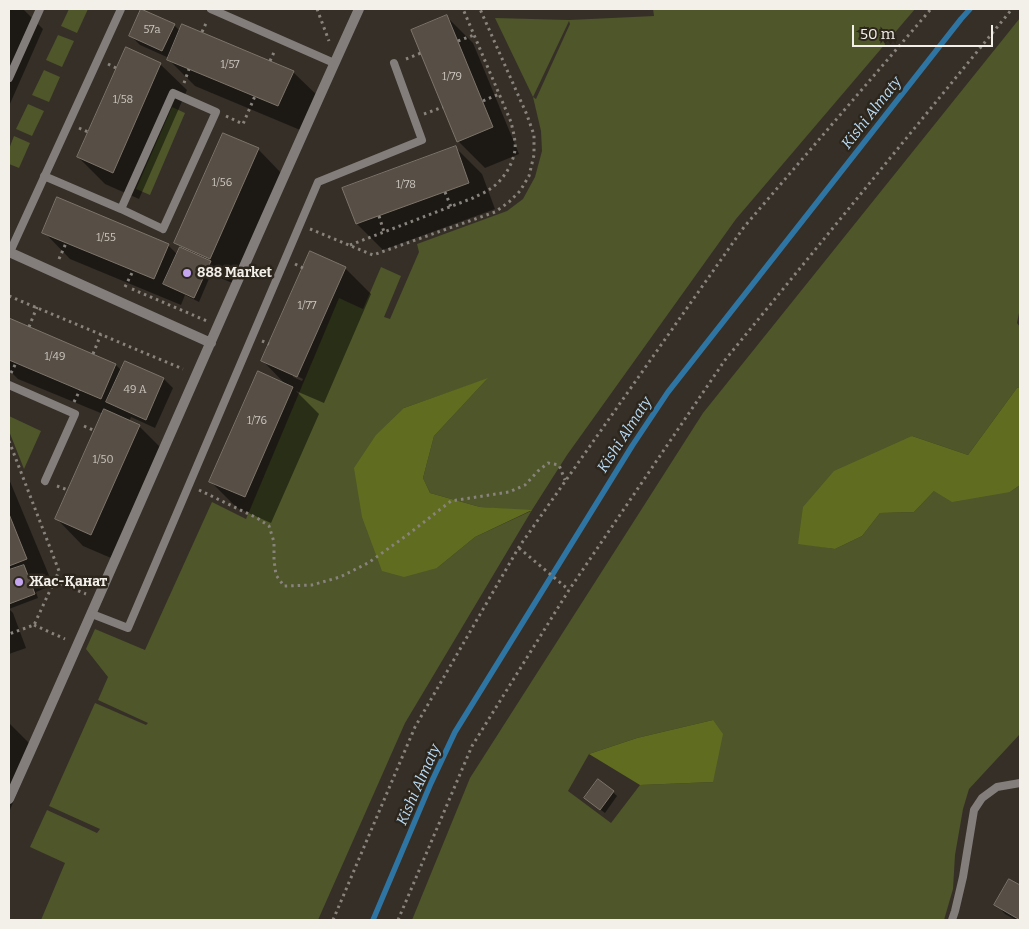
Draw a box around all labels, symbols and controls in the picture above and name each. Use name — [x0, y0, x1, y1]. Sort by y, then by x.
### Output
scale bar — [854, 15, 995, 47]
house number: 57а — [143, 23, 161, 37]
text: 50 m — [860, 25, 895, 43]
house number: 1/57 — [220, 58, 240, 72]
house number: 1/79 — [442, 70, 462, 84]
water label: Kіshі Almaty — [838, 73, 906, 153]
house number: 1/58 — [113, 93, 133, 107]
house number: 1/56 — [212, 176, 232, 190]
house number: 1/78 — [396, 178, 416, 192]
house number: 1/55 — [96, 231, 116, 245]
place label: 888 Market — [197, 265, 272, 281]
marker: 888 Market — [181, 267, 193, 279]
house number: 1/77 — [297, 299, 317, 313]
house number: 1/49 — [45, 350, 65, 364]
house number: 49 А — [124, 383, 146, 397]
water label: Kіshі Almaty — [594, 394, 656, 476]
house number: 1/76 — [247, 414, 267, 428]
house number: 1/50 — [93, 453, 113, 467]
place label: Жас-Қанат — [29, 574, 107, 590]
marker: Жас-Қанат — [13, 576, 25, 588]
water label: Kіshі Almaty — [393, 742, 445, 828]

